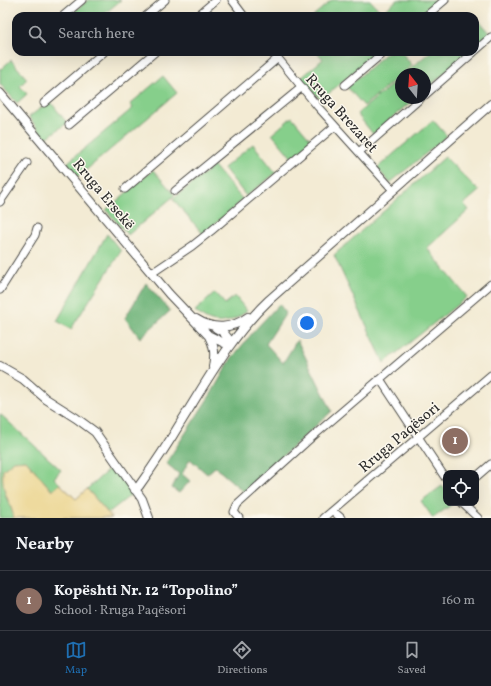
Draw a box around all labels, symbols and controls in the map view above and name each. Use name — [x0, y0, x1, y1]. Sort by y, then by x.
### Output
search box — [12, 12, 479, 56]
icon: search — [26, 23, 48, 45]
text: Search here — [58, 24, 135, 45]
north arrow — [395, 68, 431, 104]
street label: Rruga Brezaret — [300, 70, 382, 158]
street label: Rruga Ersekë — [67, 155, 139, 235]
your location — [297, 313, 317, 333]
street label: Rruga Paqësori — [355, 398, 445, 478]
pin: 1 — [442, 426, 468, 456]
map controls — [443, 470, 479, 506]
button: locate — [443, 470, 479, 506]
text: Nearby — [16, 533, 74, 556]
text: Kopështi Nr. 12 “Topolino” — [54, 581, 238, 602]
text: 1 — [26, 592, 32, 610]
text: 160 m — [441, 592, 475, 610]
text: School · Rruga Paqësori — [54, 602, 186, 620]
tab: Map — [65, 639, 87, 678]
tab: Directions — [217, 639, 268, 678]
tab: Saved — [398, 639, 426, 678]

